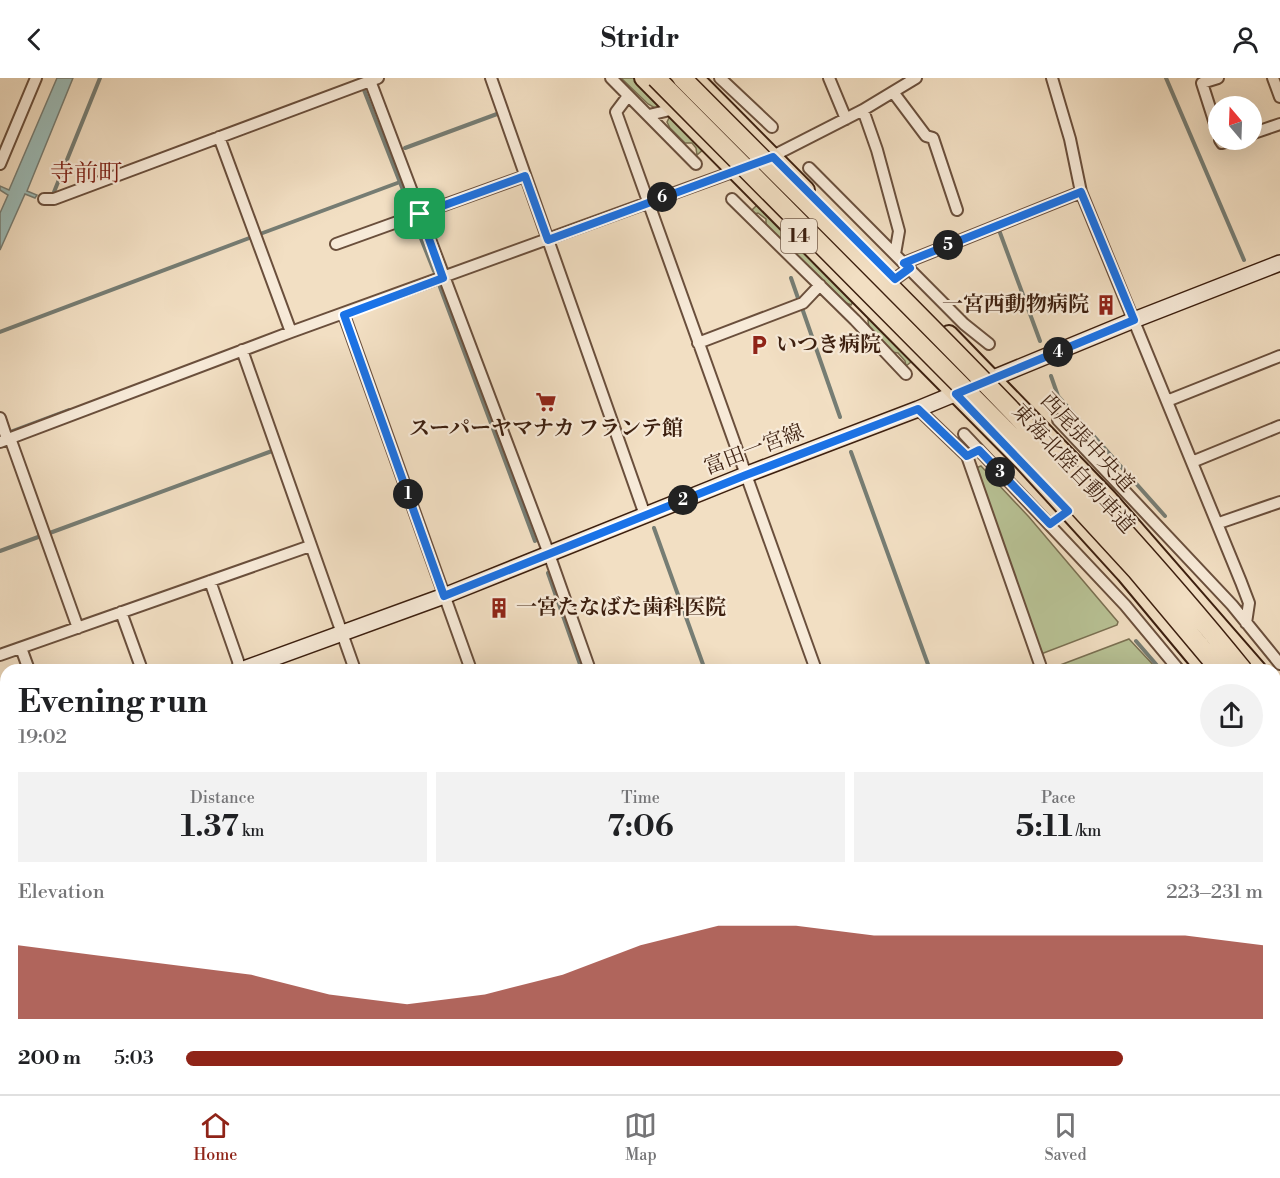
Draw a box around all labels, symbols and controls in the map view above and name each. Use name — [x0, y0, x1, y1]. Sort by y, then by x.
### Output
text: Stridr — [601, 22, 679, 56]
icon: back — [18, 23, 51, 56]
icon: person — [1229, 23, 1262, 56]
north arrow — [1208, 96, 1262, 150]
map controls — [1208, 96, 1262, 150]
district label: 寺前町 — [50, 159, 122, 189]
pin: 6 — [647, 182, 677, 212]
text: 6 — [657, 187, 667, 207]
pin — [394, 188, 445, 239]
icon: arrive — [403, 197, 436, 230]
road number: 14 — [781, 219, 817, 253]
pin: 5 — [933, 230, 963, 260]
text: 5 — [943, 235, 953, 255]
place label: 一宮西動物病院 — [942, 292, 1089, 318]
building icon: 一宮西動物病院 — [1094, 293, 1118, 317]
place label: いつき病院 — [776, 332, 881, 358]
parking icon: いつき病院 — [747, 333, 771, 357]
pin: 4 — [1043, 337, 1073, 367]
text: 4 — [1053, 342, 1063, 362]
street label: 西尾張中央道 — [1035, 388, 1139, 498]
supermarket icon: スーパーヤマナカ フランテ館 — [534, 390, 558, 414]
street label: 東海北陸自動車道 — [1006, 399, 1140, 539]
place label: スーパーヤマナカ フランテ館 — [409, 416, 683, 442]
street label: 富田一宮線 — [700, 419, 808, 481]
pin: 3 — [985, 457, 1015, 487]
text: 3 — [995, 462, 1005, 482]
pin: 1 — [393, 479, 423, 509]
text: 1 — [404, 484, 412, 504]
pin: 2 — [668, 485, 698, 515]
text: 2 — [678, 490, 688, 510]
place label: 一宮たなばた歯科医院 — [516, 595, 726, 621]
building icon: 一宮たなばた歯科医院 — [487, 596, 511, 620]
text: Evening run — [18, 682, 207, 723]
button: share — [1200, 684, 1263, 747]
text: 19:02 — [18, 725, 67, 750]
text: Distance — [190, 788, 255, 808]
text: Time — [621, 788, 660, 808]
text: Pace — [1041, 788, 1076, 808]
text: 1.37 — [181, 808, 239, 846]
text: 7:06 — [607, 808, 674, 846]
text: 5:11 — [1016, 808, 1072, 846]
text: km — [239, 821, 264, 841]
text: /km — [1072, 821, 1101, 841]
text: Elevation — [18, 880, 105, 905]
text: 223–231 m — [1166, 880, 1263, 905]
text: 200 m — [18, 1046, 81, 1071]
text: 5:03 — [114, 1046, 154, 1071]
tab: Home — [194, 1109, 237, 1165]
tab: Map — [624, 1109, 657, 1165]
tab: Saved — [1044, 1109, 1086, 1165]

